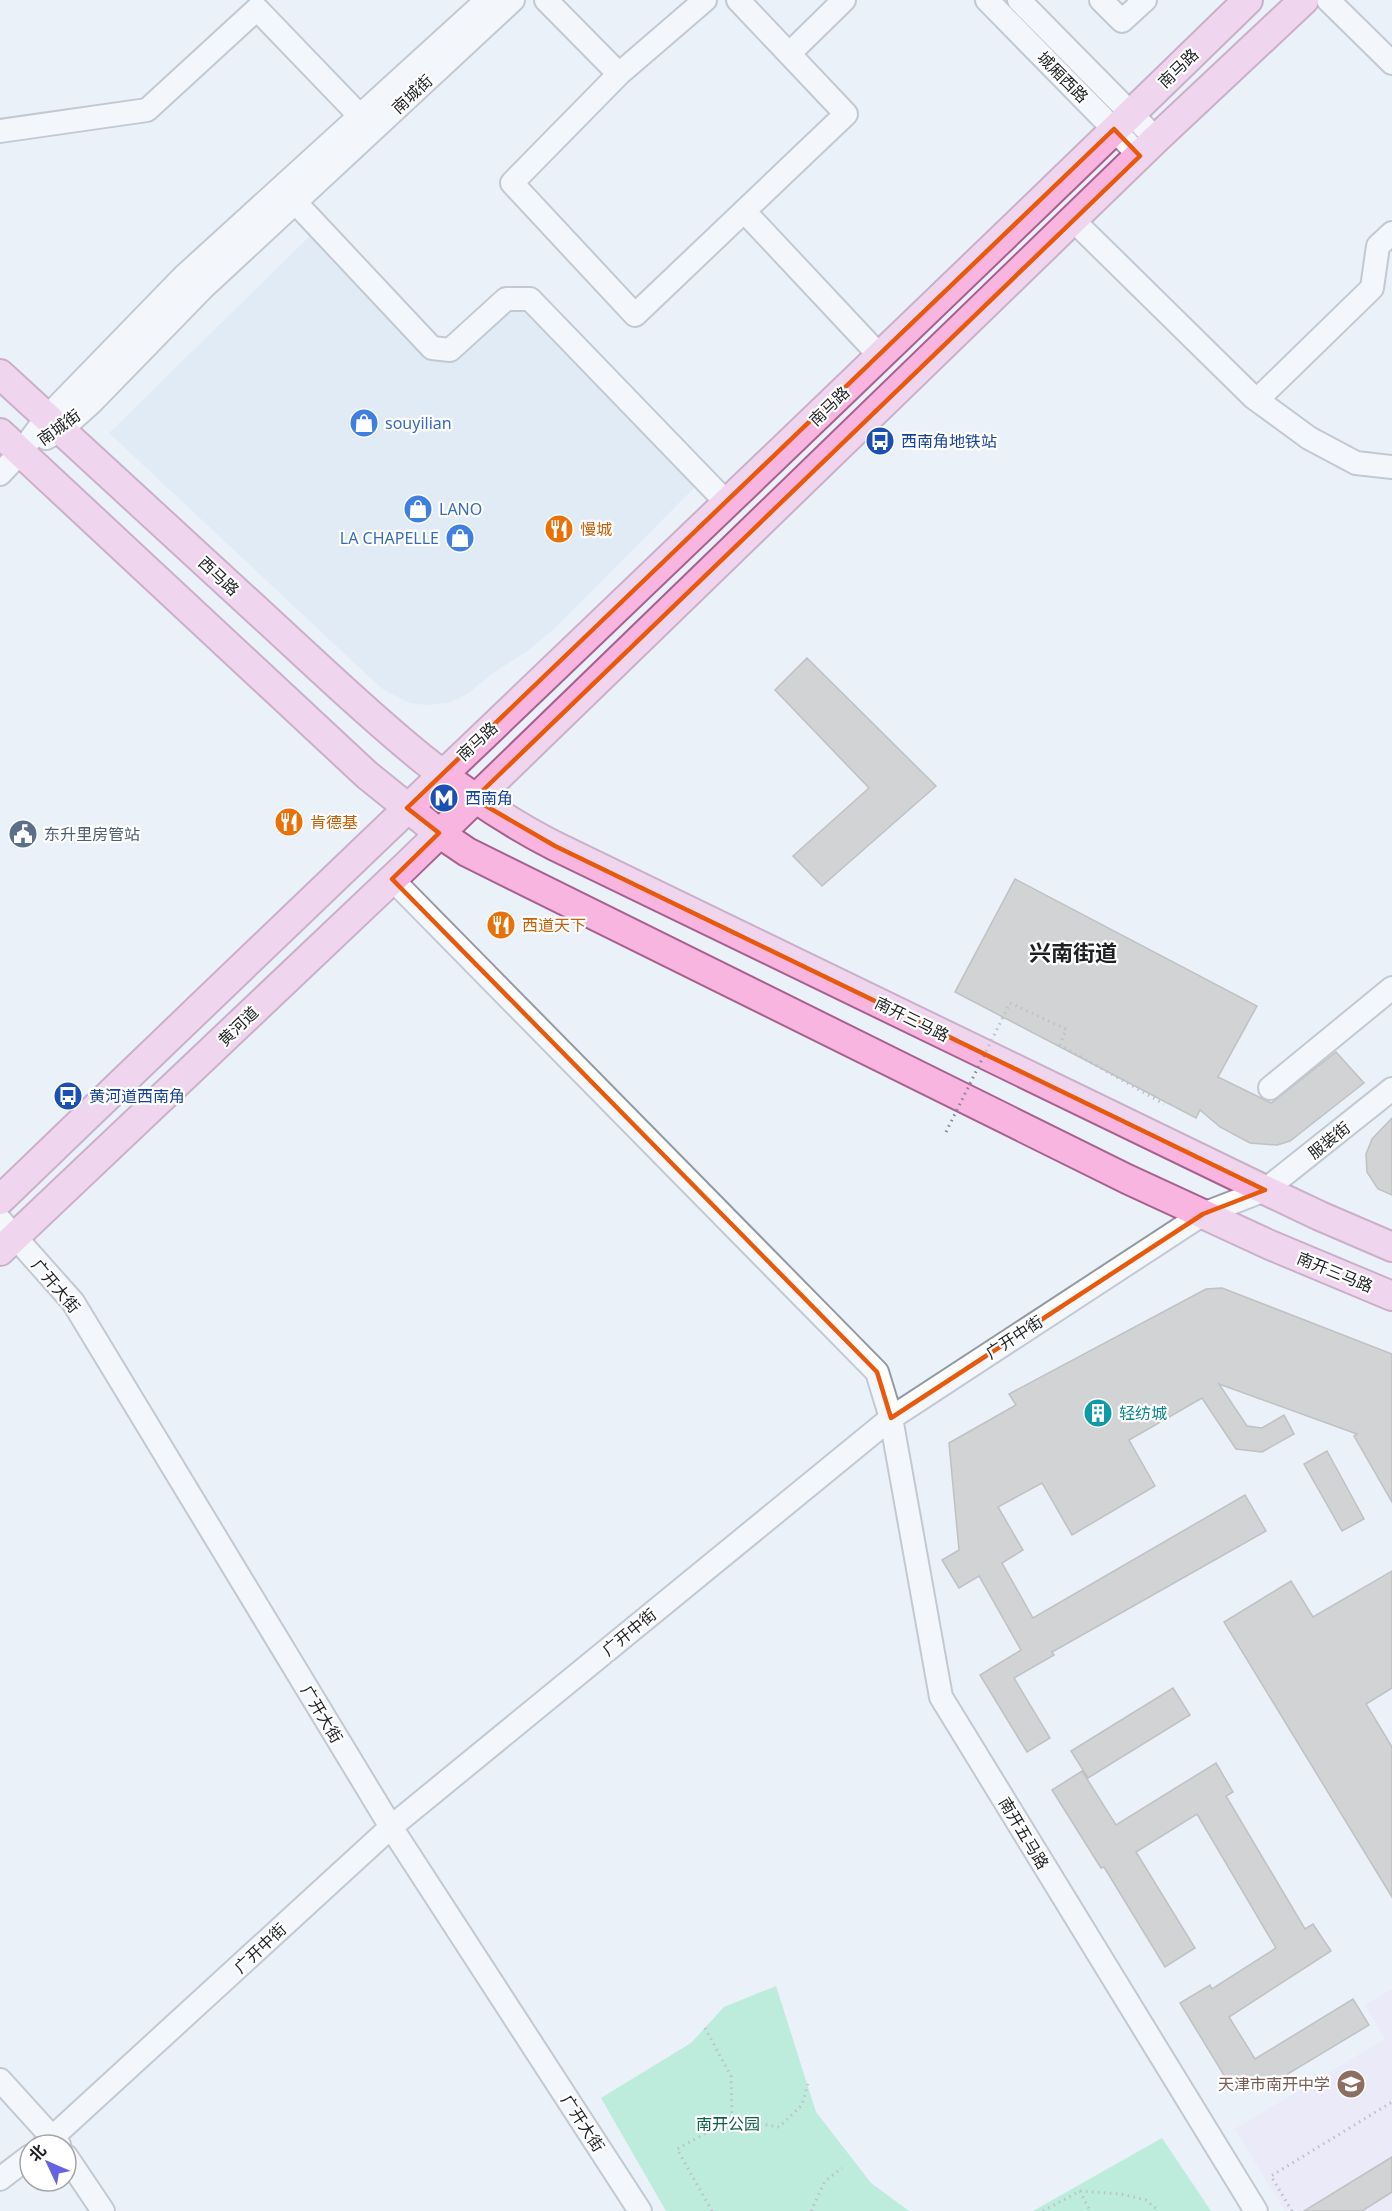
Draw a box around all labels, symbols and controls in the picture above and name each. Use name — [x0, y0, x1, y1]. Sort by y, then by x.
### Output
street label: 南马路 — [1153, 43, 1203, 93]
street label: 城厢西路 — [1033, 47, 1093, 107]
street label: 南城街 — [387, 70, 437, 118]
street label: 南马路 — [804, 381, 854, 431]
street label: 南城街 — [33, 404, 85, 450]
shop icon: souyilian — [348, 407, 380, 439]
place label: souyilian — [385, 412, 452, 434]
bus stop icon: 西南角地铁站 — [864, 425, 896, 457]
place label: 西南角地铁站 — [901, 430, 997, 452]
shop icon: LANO — [402, 493, 434, 525]
place label: LANO — [439, 498, 482, 520]
restaurant icon: 慢城 — [543, 513, 575, 545]
place label: 慢城 — [580, 518, 612, 540]
shop icon: LA CHAPELLE — [444, 522, 476, 554]
place label: LA CHAPELLE — [340, 527, 439, 549]
street label: 西马路 — [194, 552, 244, 600]
street label: 南马路 — [452, 717, 502, 765]
metro station icon: 西南角 — [428, 782, 460, 814]
place label: 西南角 — [465, 787, 513, 809]
restaurant icon: 肯德基 — [273, 806, 305, 838]
place label: 肯德基 — [310, 811, 358, 833]
public building icon: 东升里房管站 — [7, 818, 39, 850]
place label: 东升里房管站 — [44, 823, 140, 845]
restaurant icon: 西道天下 — [485, 909, 517, 941]
place label: 西道天下 — [522, 914, 586, 936]
district label: 兴南街道 — [1029, 937, 1117, 967]
street label: 南开三马路 — [871, 992, 953, 1046]
street label: 黄河道 — [213, 1001, 263, 1051]
bus stop icon: 黄河道西南角 — [52, 1080, 84, 1112]
place label: 黄河道西南角 — [89, 1085, 185, 1107]
street label: 服装街 — [1303, 1116, 1355, 1164]
street label: 南开三马路 — [1294, 1247, 1376, 1297]
street label: 广开大街 — [27, 1254, 85, 1318]
street label: 广开中街 — [981, 1310, 1047, 1364]
building icon: 轻纺城 — [1082, 1397, 1114, 1429]
place label: 轻纺城 — [1119, 1402, 1167, 1424]
street label: 广开中街 — [597, 1603, 661, 1661]
street label: 广开大街 — [296, 1681, 348, 1747]
street label: 南开五马路 — [994, 1793, 1054, 1873]
street label: 广开中街 — [229, 1918, 291, 1978]
school or university icon: 天津市南开中学 — [1335, 2068, 1367, 2100]
place label: 天津市南开中学 — [1218, 2073, 1330, 2095]
street label: 广开大街 — [556, 2090, 610, 2156]
park label: 南开公园 — [696, 2113, 760, 2135]
north arrow — [18, 2133, 78, 2193]
text: 北 — [24, 2139, 51, 2166]

